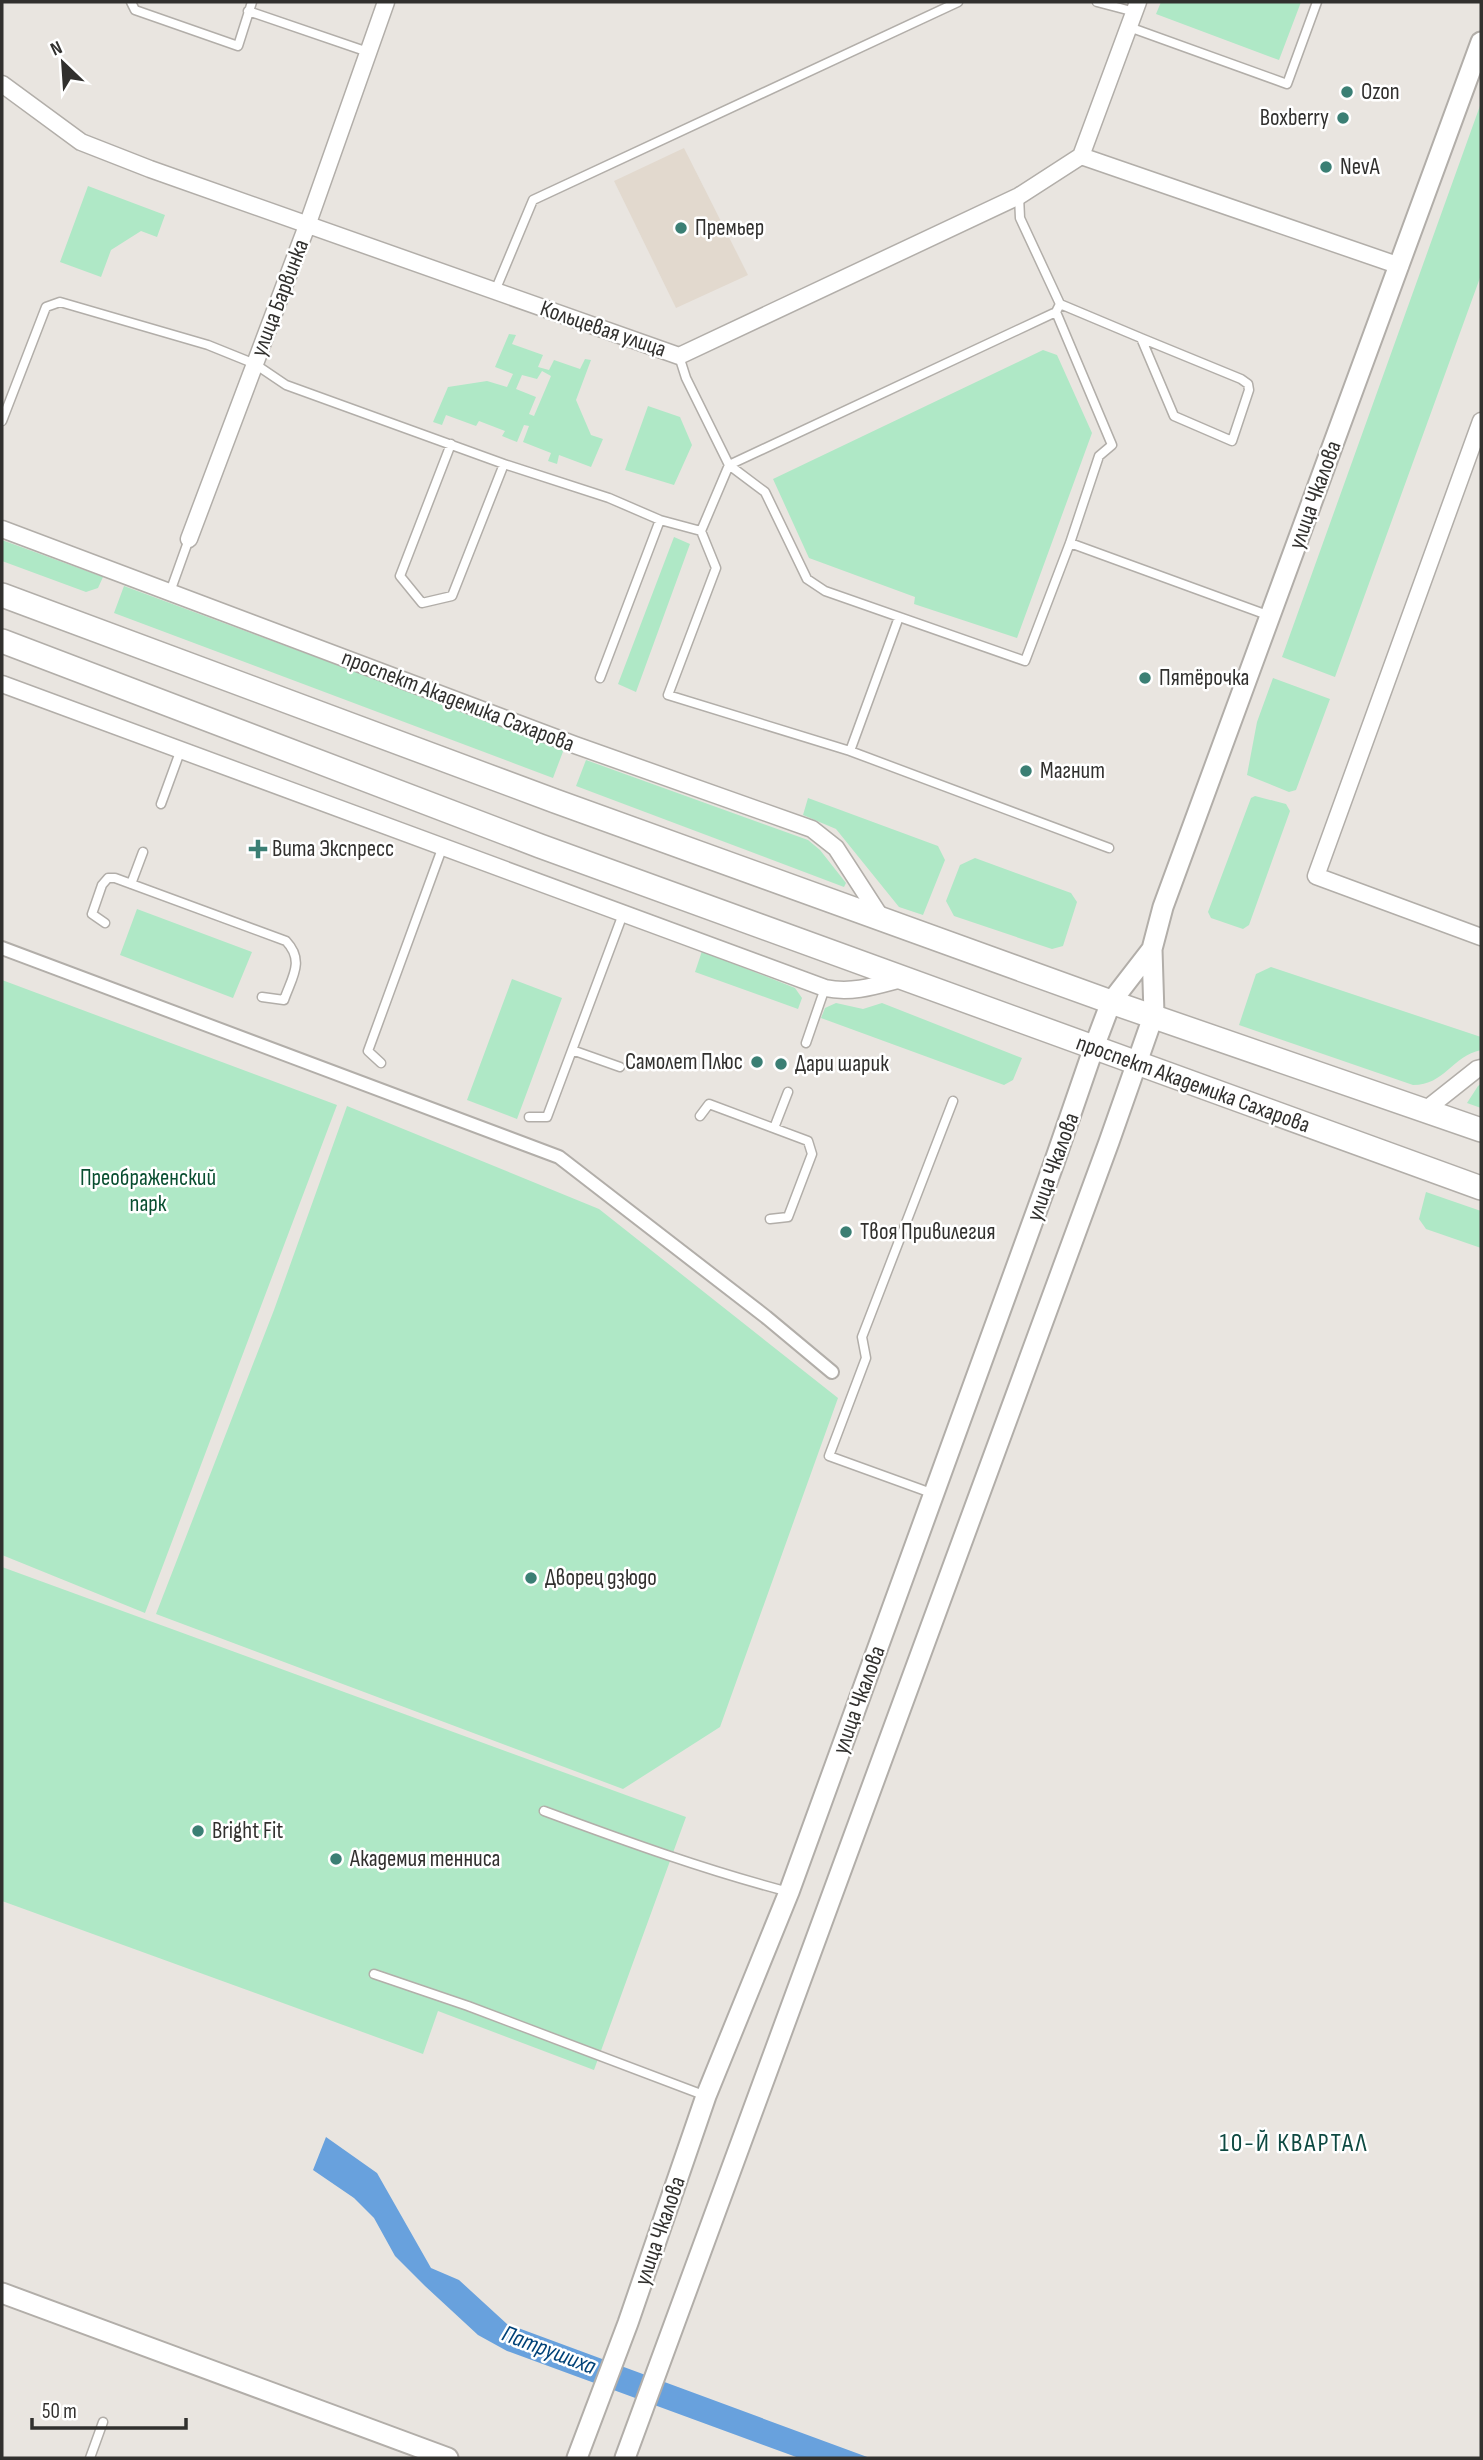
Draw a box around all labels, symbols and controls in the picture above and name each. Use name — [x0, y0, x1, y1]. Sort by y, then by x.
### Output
north arrow — [28, 28, 98, 98]
text: N — [47, 36, 66, 62]
place label: Ozon — [1361, 78, 1400, 106]
marker: Ozon — [1339, 84, 1355, 100]
place label: Boxberry — [1260, 104, 1329, 132]
marker: Boxberry — [1335, 110, 1351, 126]
place label: NevA — [1340, 153, 1380, 181]
marker: NevA — [1318, 159, 1334, 175]
place label: Премьер — [695, 214, 764, 242]
marker: Премьер — [673, 220, 689, 236]
street label: улица Барвинка — [245, 236, 315, 360]
street label: Кольцевая улица — [536, 294, 670, 364]
street label: улица Чкалова — [1282, 437, 1348, 553]
street label: проспект Академика Сахарова — [338, 644, 578, 758]
place label: Пятёрочка — [1159, 664, 1249, 692]
marker: Пятёрочка — [1137, 670, 1153, 686]
place label: Магнит — [1040, 757, 1105, 785]
marker: Магнит — [1018, 763, 1034, 779]
place label: Вита Экспресс — [272, 835, 394, 863]
marker: Вита Экспресс — [250, 841, 266, 857]
street label: проспект Академика Сахарова — [1072, 1029, 1314, 1139]
place label: Самолет Плюс — [625, 1048, 743, 1076]
place label: Дари шарик — [795, 1050, 889, 1078]
marker: Самолет Плюс — [749, 1054, 765, 1070]
marker: Дари шарик — [773, 1056, 789, 1072]
street label: улица Чкалова — [1020, 1109, 1086, 1225]
park label: Преображенский парк — [80, 1164, 216, 1218]
place label: Твоя Привилегия — [860, 1218, 995, 1246]
marker: Твоя Привилегия — [838, 1224, 854, 1240]
place label: Дворец дзюдо — [545, 1564, 657, 1592]
marker: Дворец дзюдо — [523, 1570, 539, 1586]
street label: улица Чкалова — [826, 1642, 892, 1758]
place label: Bright Fit — [212, 1817, 283, 1845]
marker: Bright Fit — [190, 1823, 206, 1839]
place label: Академия тенниса — [349, 1845, 500, 1873]
marker: Академия тенниса — [328, 1851, 344, 1867]
district label: 10-Й КВАРТАЛ — [1220, 2128, 1368, 2159]
street label: улица Чкалова — [628, 2173, 692, 2289]
water label: Патрушиха — [498, 2319, 600, 2381]
scale bar — [32, 2386, 186, 2430]
text: 50 m — [42, 2399, 77, 2424]

